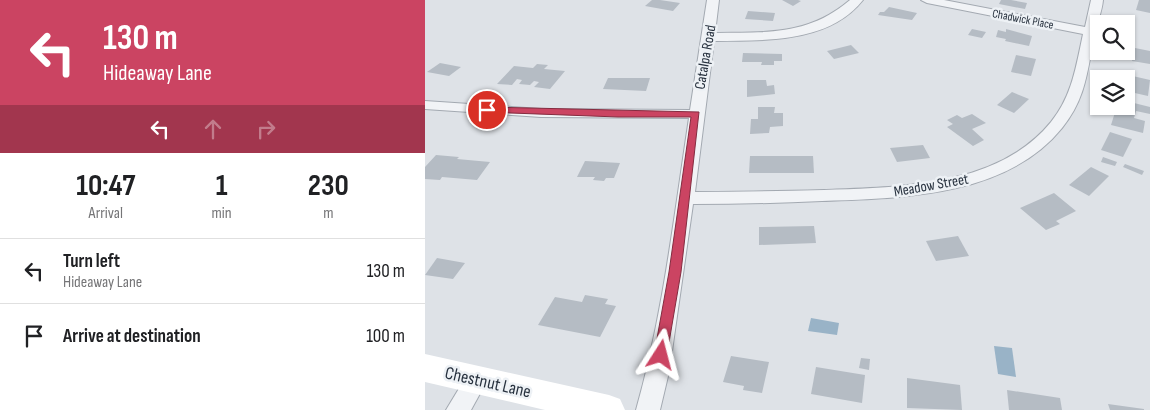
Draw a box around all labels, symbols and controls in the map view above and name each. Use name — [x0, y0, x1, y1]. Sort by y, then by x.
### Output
street label: Chadwick Place — [991, 6, 1055, 33]
map controls — [1090, 15, 1135, 115]
button: search — [1090, 15, 1135, 60]
text: 130 m — [103, 17, 178, 60]
icon: left — [20, 20, 85, 85]
street label: Catalpa Road — [690, 23, 721, 91]
text: Hideaway Lane — [103, 60, 212, 87]
button: layers — [1090, 70, 1135, 115]
pin — [466, 89, 508, 131]
icon: arrive — [473, 96, 501, 124]
icon: left — [146, 115, 174, 143]
icon: ahead — [199, 115, 227, 143]
icon: right — [252, 115, 280, 143]
text: 10:47 — [76, 168, 135, 204]
text: 1 — [216, 168, 227, 204]
text: 230 — [308, 168, 349, 204]
street label: Meadow Street — [892, 170, 970, 201]
text: Arrival — [89, 204, 123, 223]
text: min — [211, 204, 232, 223]
text: m — [323, 204, 333, 223]
text: Turn left — [63, 250, 120, 273]
icon: left — [20, 257, 48, 285]
text: 130 m — [367, 260, 405, 283]
text: Hideaway Lane — [63, 273, 142, 292]
icon: arrive — [20, 322, 48, 350]
text: Arrive at destination — [63, 325, 201, 348]
text: 100 m — [366, 325, 405, 348]
position arrow — [634, 328, 686, 380]
street label: Chestnut Lane — [443, 362, 533, 403]

